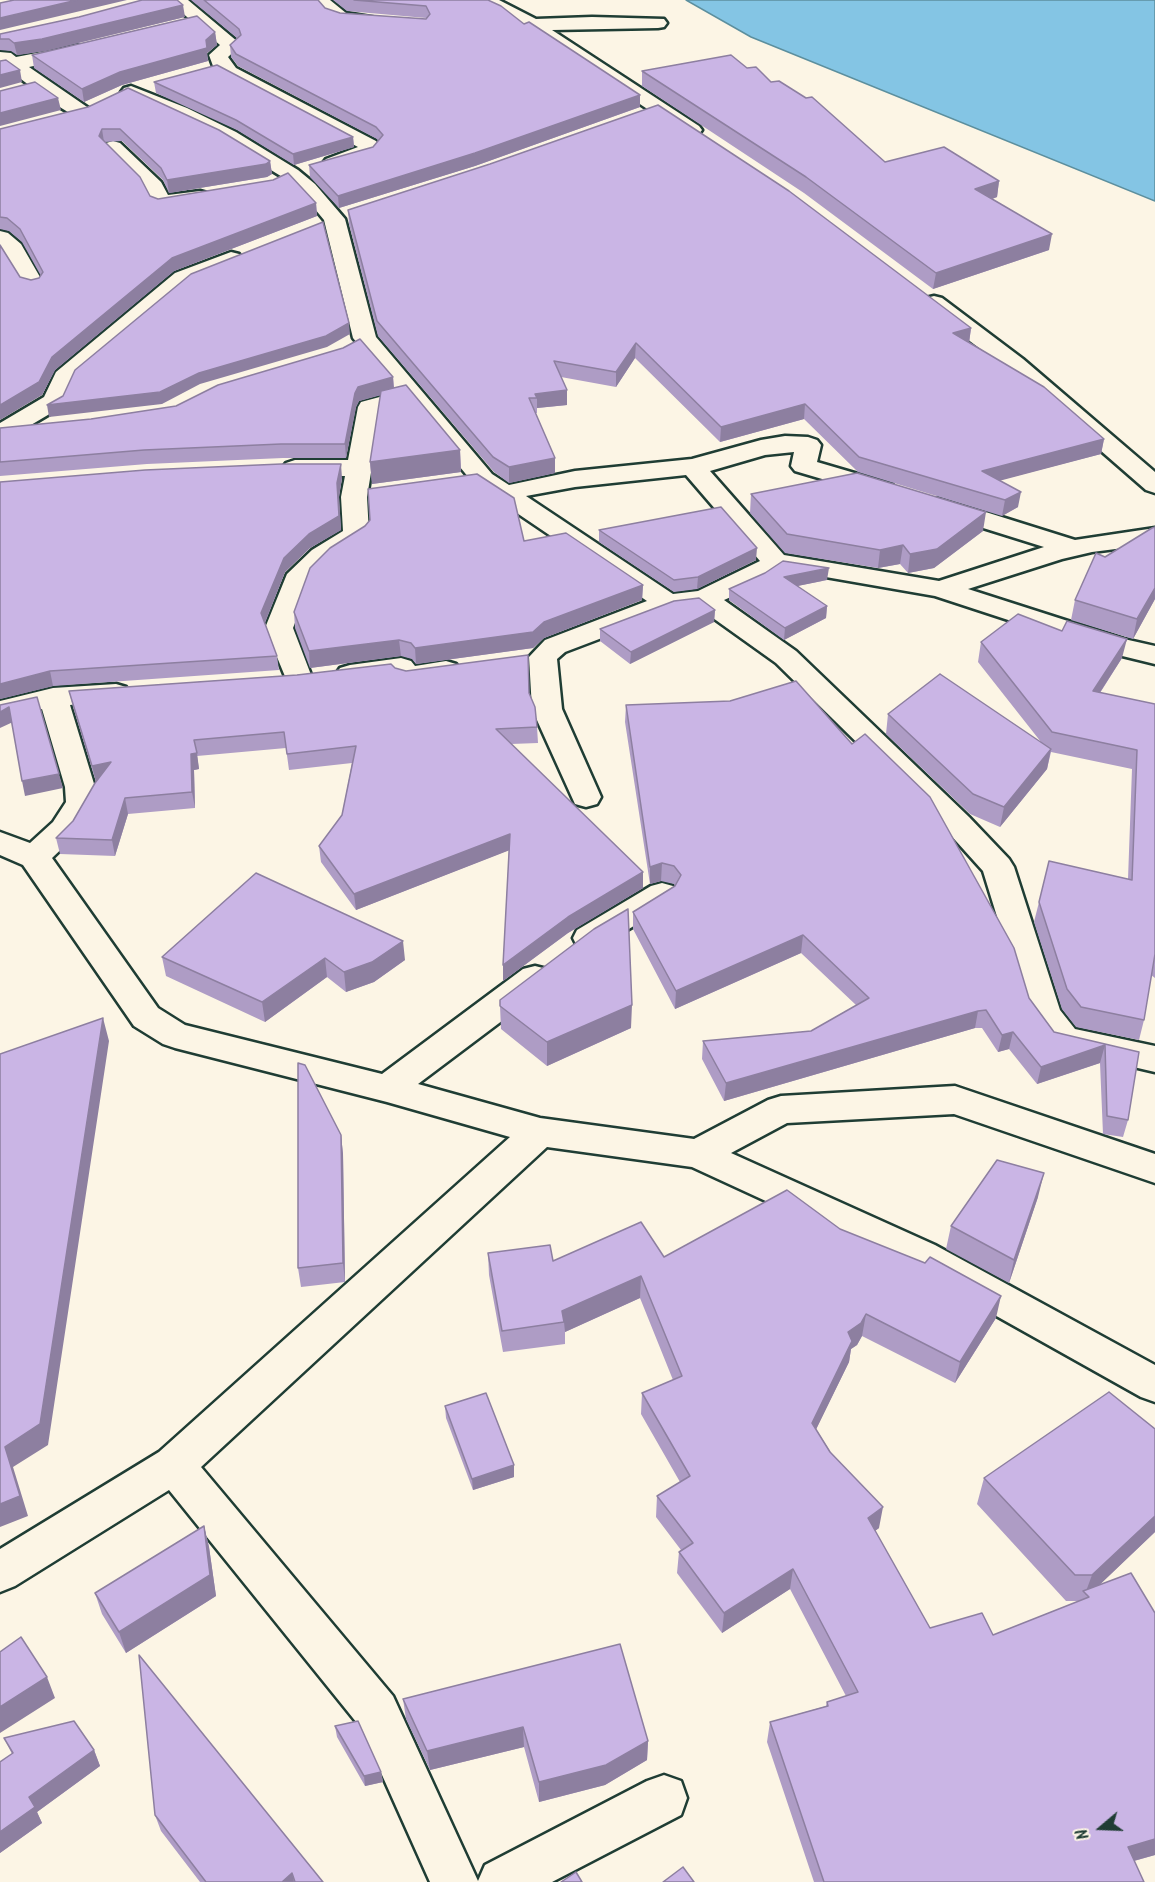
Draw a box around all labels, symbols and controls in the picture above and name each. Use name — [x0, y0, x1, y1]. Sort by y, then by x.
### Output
north arrow — [1071, 1798, 1131, 1858]
text: N — [1070, 1825, 1097, 1843]

